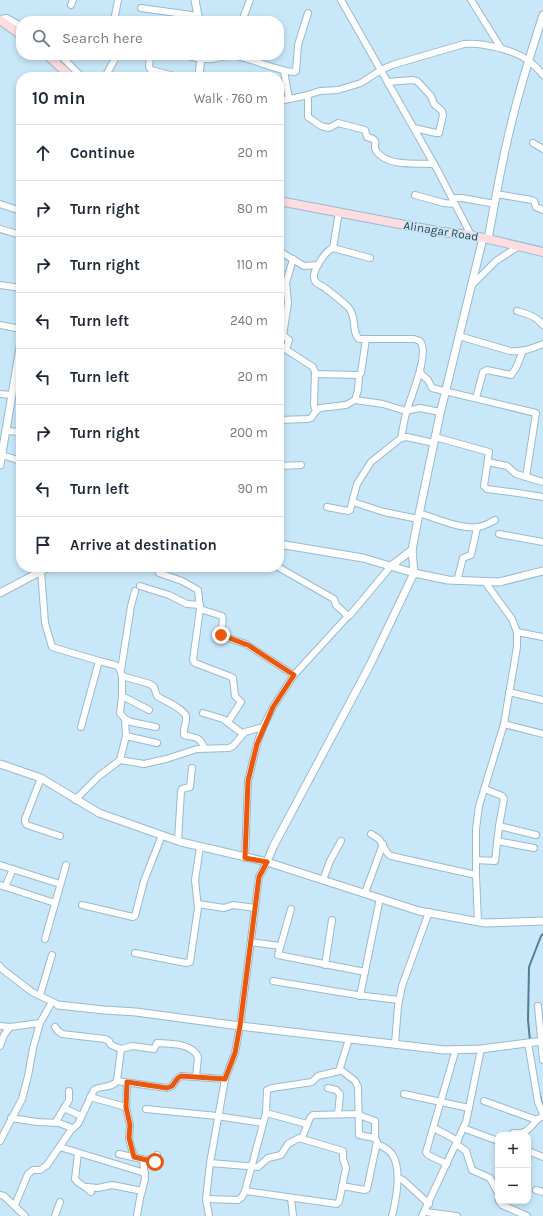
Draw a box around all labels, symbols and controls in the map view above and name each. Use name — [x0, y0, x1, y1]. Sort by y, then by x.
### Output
search box — [16, 16, 284, 60]
icon: search — [30, 27, 52, 49]
text: Search here — [62, 29, 143, 47]
text: 10 min — [32, 88, 85, 108]
text: Walk · 760 m — [194, 91, 268, 106]
icon: ahead — [32, 142, 54, 164]
text: Continue — [70, 144, 135, 162]
text: 20 m — [238, 145, 268, 160]
icon: right — [32, 198, 54, 220]
text: Turn right — [70, 200, 140, 218]
text: 80 m — [237, 201, 268, 216]
street label: Alinagar Road — [402, 218, 480, 244]
icon: right — [32, 254, 54, 276]
text: Turn right — [70, 256, 140, 274]
text: 110 m — [236, 257, 268, 272]
icon: left — [32, 310, 54, 332]
text: Turn left — [70, 312, 129, 330]
text: 240 m — [230, 313, 268, 328]
icon: left — [32, 366, 54, 388]
text: Turn left — [70, 368, 129, 386]
text: 20 m — [238, 369, 268, 384]
icon: right — [32, 422, 54, 444]
text: Turn right — [70, 424, 140, 442]
text: 200 m — [230, 425, 268, 440]
icon: left — [32, 478, 54, 500]
text: Turn left — [70, 480, 129, 498]
text: 90 m — [237, 481, 268, 496]
icon: arrive — [32, 534, 54, 556]
text: Arrive at destination — [70, 536, 217, 554]
route end — [212, 626, 230, 644]
map controls — [495, 1132, 531, 1204]
button: + — [495, 1132, 531, 1168]
route start — [146, 1153, 164, 1171]
button: − — [495, 1168, 531, 1204]

